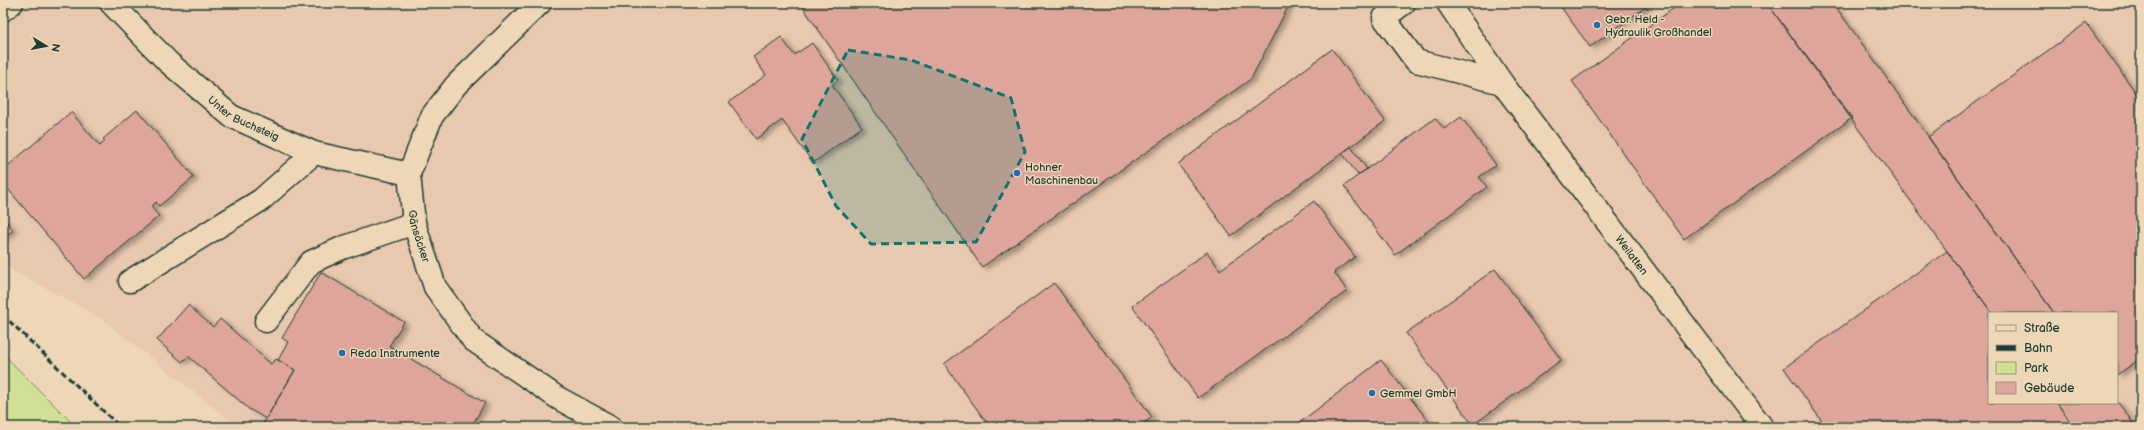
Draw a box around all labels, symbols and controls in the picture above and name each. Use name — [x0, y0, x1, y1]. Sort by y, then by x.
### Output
place label: Gebr. Held - Hydraulik Großhandel — [1605, 13, 1712, 39]
marker: Gebr. Held - Hydraulik Großhandel — [1592, 20, 1602, 30]
north arrow — [26, 26, 66, 66]
text: N — [48, 42, 62, 53]
street label: Unter Buchsteig — [205, 93, 281, 143]
place label: Hohner Maschinenbau — [1025, 161, 1098, 187]
marker: Hohner Maschinenbau — [1012, 168, 1022, 178]
street label: Gänsäcker — [406, 209, 433, 265]
street label: Weilatten — [1613, 232, 1651, 277]
legend — [1988, 312, 2118, 404]
text: Straße — [2024, 321, 2060, 336]
text: Bahn — [2024, 341, 2053, 356]
place label: Reda Instrumente — [350, 347, 440, 360]
marker: Reda Instrumente — [337, 348, 347, 358]
text: Park — [2024, 361, 2048, 376]
text: Gebäude — [2024, 381, 2074, 396]
place label: Gemmel GmbH — [1380, 387, 1457, 400]
marker: Gemmel GmbH — [1367, 388, 1377, 398]

